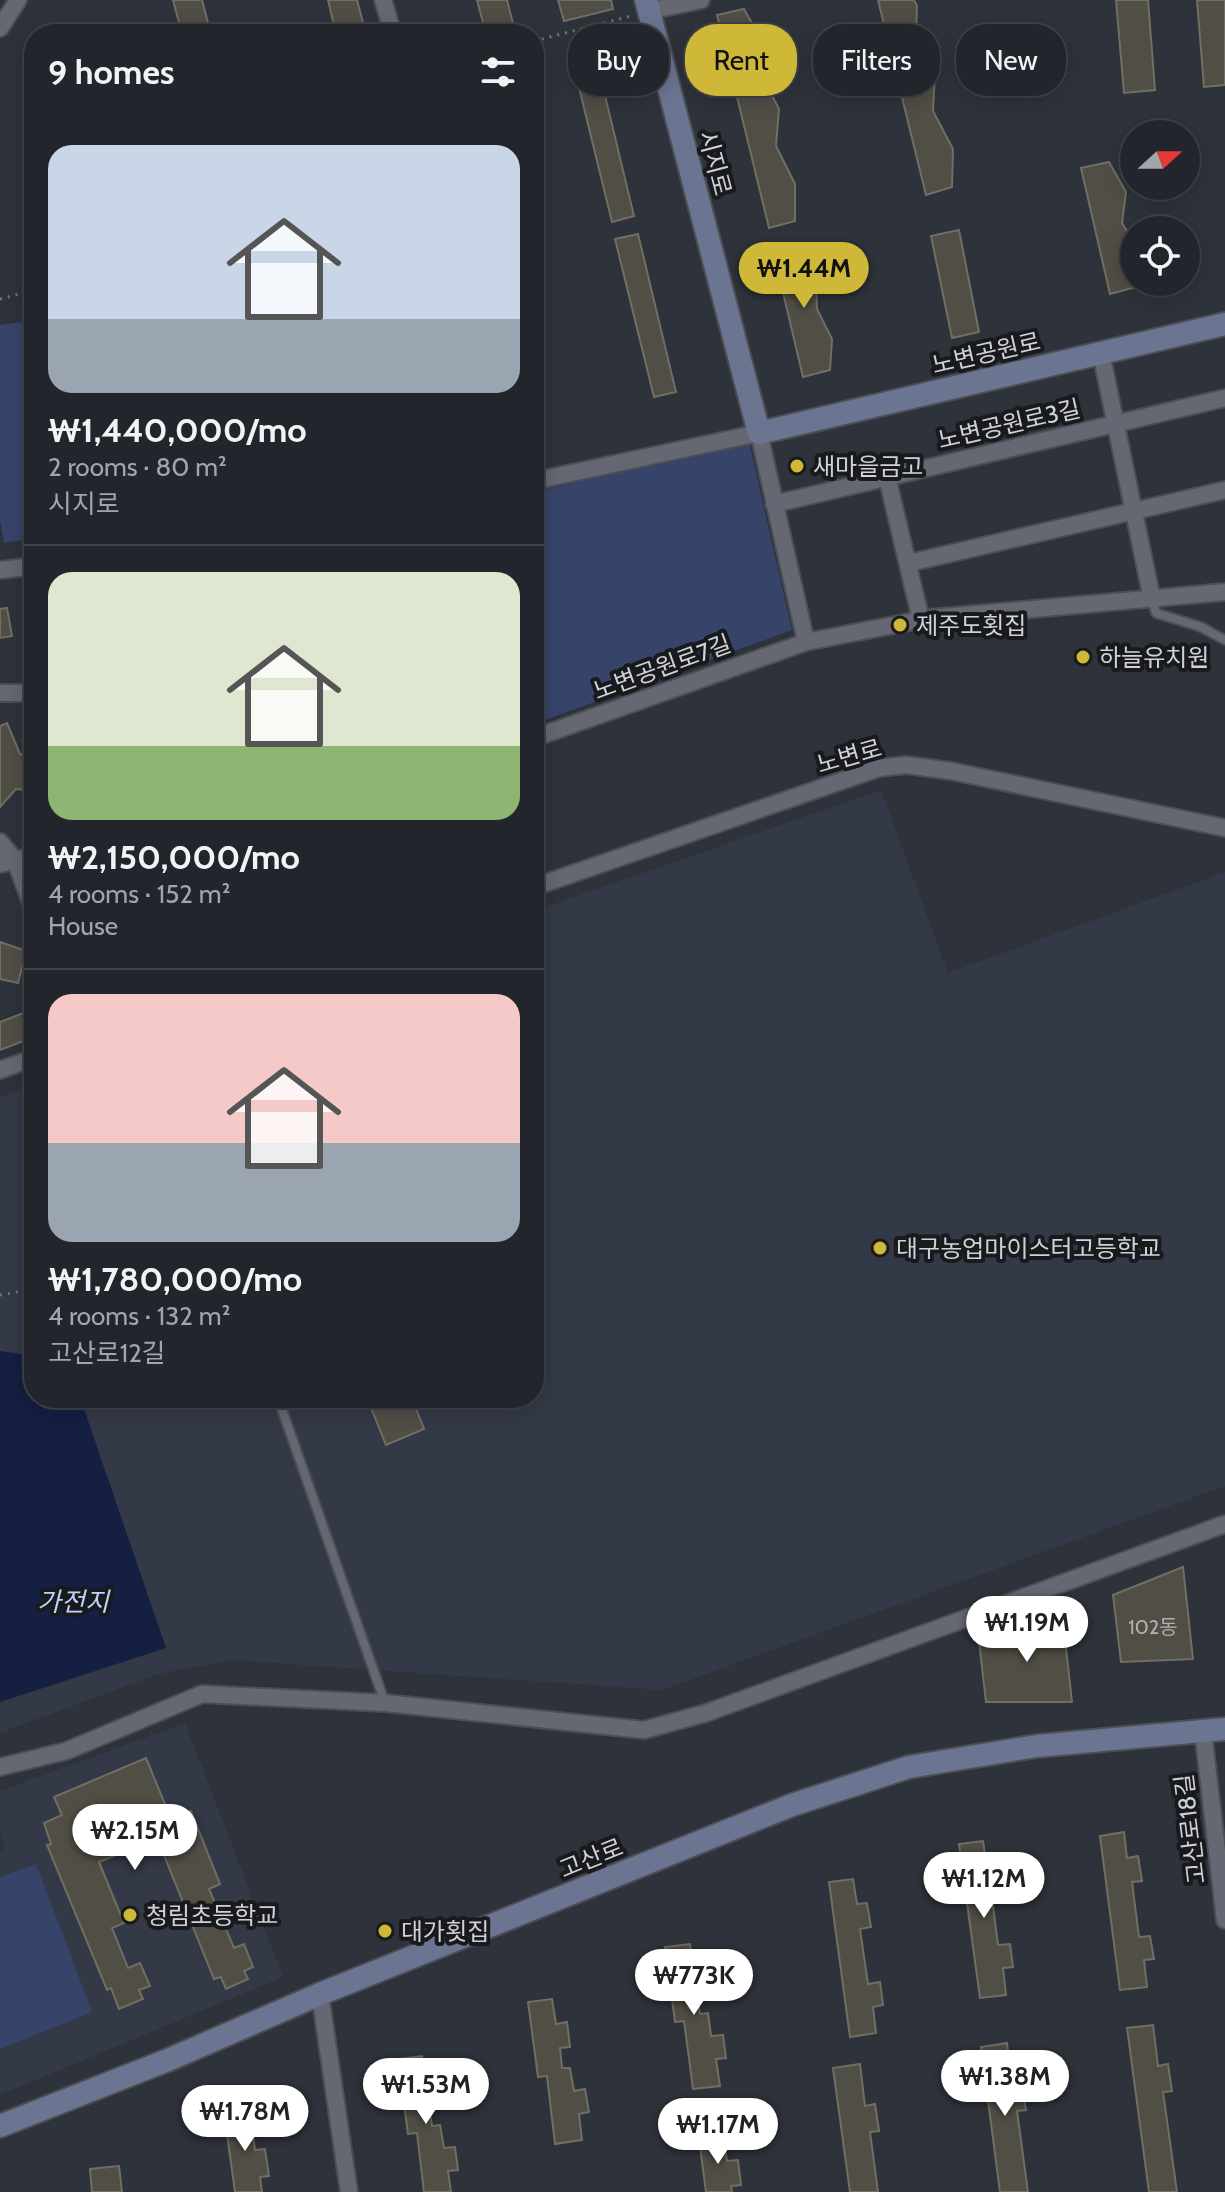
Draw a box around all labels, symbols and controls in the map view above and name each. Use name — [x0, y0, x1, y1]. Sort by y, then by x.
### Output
chip: Buy — [568, 24, 669, 96]
chip: Rent — [685, 24, 797, 96]
chip: Filters — [813, 24, 940, 96]
chip: New — [956, 24, 1066, 96]
icon: filters — [476, 50, 520, 94]
text: 9 homes — [48, 51, 174, 93]
north arrow — [1120, 120, 1200, 200]
map controls — [1120, 120, 1200, 296]
street label: 시지로 — [692, 127, 738, 199]
icon: home — [212, 197, 356, 341]
button: locate — [1120, 216, 1200, 296]
pin: ₩1.44M — [739, 242, 869, 310]
text: ₩1.44M — [757, 252, 851, 284]
street label: 노변공원로 — [929, 326, 1043, 380]
street label: 노변공원로3길 — [935, 394, 1083, 454]
text: ₩1,440,000/mo — [48, 409, 307, 451]
text: 2 rooms · 80 m² — [48, 451, 227, 483]
place label: 새마을금고 — [813, 452, 923, 481]
marker: 새마을금고 — [788, 457, 806, 475]
text: 시지로 — [48, 488, 120, 520]
place label: 제주도횟집 — [916, 611, 1026, 640]
marker: 제주도횟집 — [891, 616, 909, 634]
icon: home — [212, 624, 356, 768]
street label: 노변공원로7길 — [589, 629, 735, 705]
place label: 하늘유치원 — [1099, 643, 1209, 672]
marker: 하늘유치원 — [1074, 648, 1092, 666]
street label: 노변로 — [813, 733, 885, 779]
text: ₩2,150,000/mo — [48, 836, 300, 878]
text: 4 rooms · 152 m² — [48, 878, 230, 910]
text: House — [48, 910, 118, 942]
icon: home — [212, 1046, 356, 1190]
place label: 대구농업마이스터고등학교 — [896, 1234, 1161, 1263]
marker: 대구농업마이스터고등학교 — [871, 1239, 889, 1257]
text: ₩1,780,000/mo — [48, 1258, 302, 1300]
text: 4 rooms · 132 m² — [48, 1300, 230, 1332]
text: 고산로12길 — [48, 1337, 166, 1369]
water label: 가전지 — [37, 1586, 111, 1618]
pin: ₩1.19M — [962, 1596, 1092, 1664]
text: ₩1.19M — [984, 1606, 1070, 1638]
house number: 102동 — [1128, 1615, 1178, 1639]
street label: 고산로18길 — [1169, 1772, 1211, 1886]
pin: ₩2.15M — [70, 1804, 200, 1872]
text: ₩2.15M — [90, 1814, 180, 1846]
street label: 고산로 — [555, 1832, 627, 1884]
pin: ₩1.12M — [919, 1852, 1049, 1920]
text: ₩1.12M — [941, 1862, 1027, 1894]
place label: 청림초등학교 — [146, 1901, 278, 1930]
marker: 청림초등학교 — [121, 1906, 139, 1924]
place label: 대가횟집 — [401, 1917, 489, 1946]
marker: 대가횟집 — [376, 1922, 394, 1940]
pin: ₩773K — [638, 1949, 750, 2017]
text: ₩773K — [653, 1959, 735, 1991]
pin: ₩1.38M — [940, 2050, 1070, 2118]
pin: ₩1.53M — [361, 2058, 491, 2126]
text: ₩1.38M — [959, 2060, 1051, 2092]
text: ₩1.53M — [381, 2068, 471, 2100]
pin: ₩1.78M — [180, 2085, 310, 2153]
text: ₩1.78M — [199, 2095, 291, 2127]
pin: ₩1.17M — [653, 2098, 783, 2166]
text: ₩1.17M — [676, 2108, 760, 2140]

